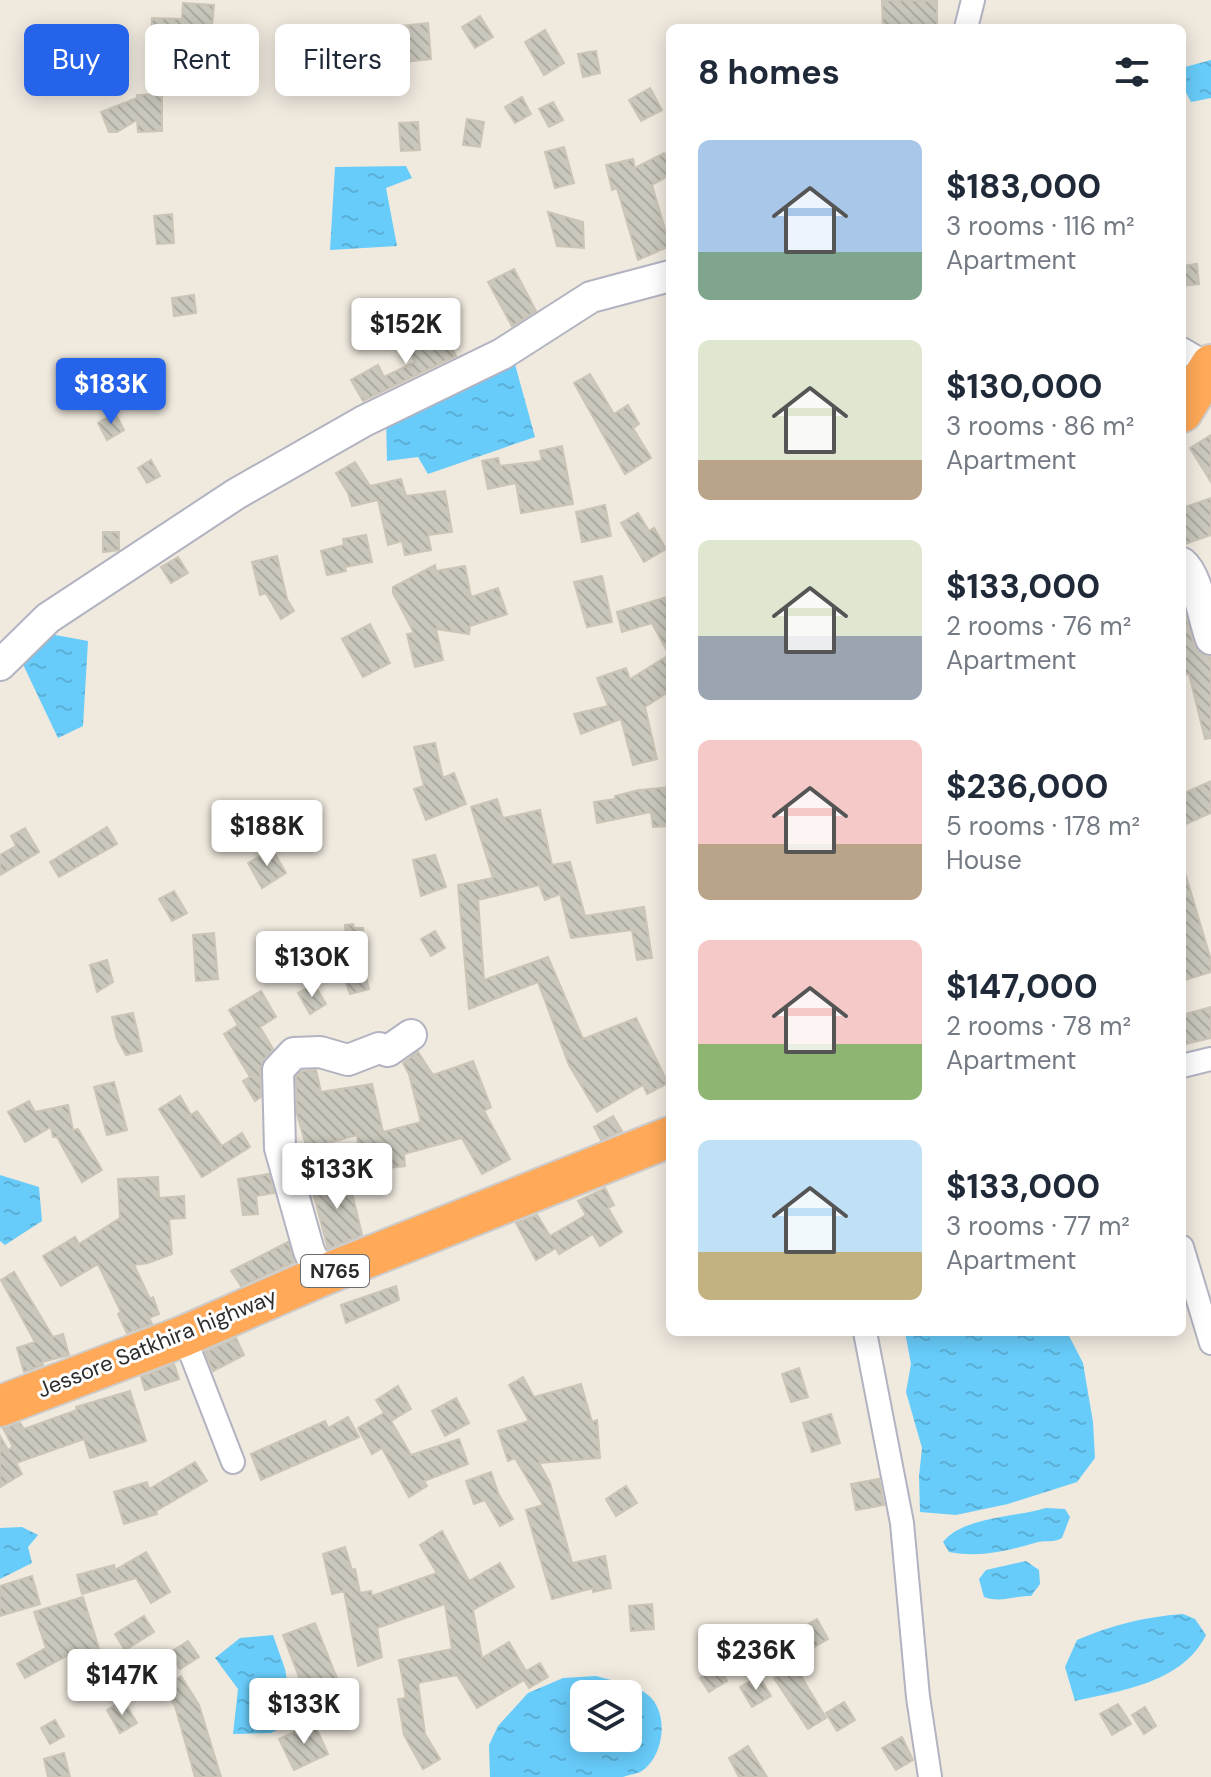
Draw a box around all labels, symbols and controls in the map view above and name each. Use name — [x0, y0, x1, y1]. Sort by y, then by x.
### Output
chip: Buy — [24, 24, 129, 96]
chip: Rent — [145, 24, 259, 96]
chip: Filters — [275, 24, 410, 96]
text: 8 homes — [698, 50, 840, 95]
icon: filters — [1110, 50, 1154, 94]
text: $183,000 — [946, 164, 1101, 209]
icon: home — [762, 172, 858, 268]
text: 3 rooms · 116 m² — [946, 209, 1135, 243]
text: Apartment — [946, 243, 1077, 277]
pin: $152K — [350, 298, 462, 366]
text: $152K — [369, 307, 443, 341]
pin: $183K — [55, 358, 167, 426]
text: $130,000 — [946, 364, 1103, 409]
text: $183K — [74, 367, 148, 401]
icon: home — [762, 372, 858, 468]
text: 3 rooms · 86 m² — [946, 409, 1134, 443]
text: Apartment — [946, 443, 1077, 477]
text: $133,000 — [946, 564, 1100, 609]
icon: home — [762, 572, 858, 668]
text: 2 rooms · 76 m² — [946, 609, 1131, 643]
text: Apartment — [946, 643, 1077, 677]
text: $236,000 — [946, 764, 1108, 809]
icon: home — [762, 772, 858, 868]
pin: $188K — [211, 800, 323, 868]
text: $188K — [229, 809, 305, 843]
text: 5 rooms · 178 m² — [946, 809, 1140, 843]
text: House — [946, 843, 1022, 877]
pin: $130K — [256, 931, 368, 999]
text: $130K — [274, 940, 350, 974]
text: $147,000 — [946, 964, 1098, 1009]
icon: home — [762, 972, 858, 1068]
text: 2 rooms · 78 m² — [946, 1009, 1131, 1043]
text: Apartment — [946, 1043, 1077, 1077]
pin: $133K — [281, 1143, 393, 1211]
text: $133K — [300, 1152, 374, 1186]
text: $133,000 — [946, 1164, 1100, 1209]
icon: home — [762, 1172, 858, 1268]
text: 3 rooms · 77 m² — [946, 1209, 1130, 1243]
text: Apartment — [946, 1243, 1077, 1277]
road number: N765 — [301, 1255, 369, 1287]
street label: Jessore Satkhira highway — [33, 1282, 281, 1404]
pin: $236K — [700, 1624, 812, 1692]
text: $236K — [716, 1633, 796, 1667]
pin: $147K — [66, 1649, 178, 1717]
text: $147K — [85, 1658, 159, 1692]
pin: $133K — [248, 1678, 360, 1746]
map controls — [570, 1680, 642, 1752]
button: layers — [570, 1680, 642, 1752]
text: $133K — [267, 1687, 341, 1721]

